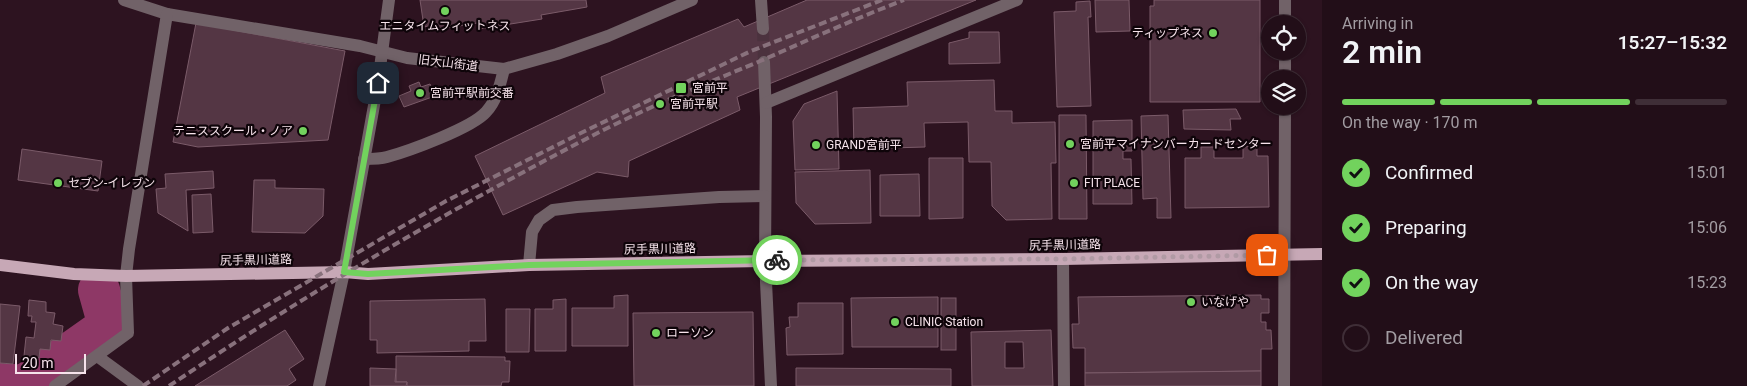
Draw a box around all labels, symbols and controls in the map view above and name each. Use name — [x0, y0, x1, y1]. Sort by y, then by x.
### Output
marker: エニタイムフィットネス — [439, 5, 451, 17]
text: Arriving in — [1342, 14, 1413, 33]
map controls — [1261, 15, 1306, 115]
button: locate — [1261, 15, 1306, 60]
place label: エニタイムフィットネス — [380, 19, 510, 33]
place label: ティップネス — [1132, 26, 1203, 40]
marker: ティップネス — [1207, 27, 1219, 39]
text: 15:27–15:32 — [1618, 31, 1727, 54]
text: 2 min — [1342, 33, 1422, 71]
street label: 旧大山街道 — [417, 52, 479, 74]
pin — [357, 62, 399, 104]
icon: home — [364, 69, 392, 97]
button: layers — [1261, 70, 1306, 115]
marker: 宮前平 — [674, 81, 688, 95]
place label: 宮前平 — [692, 81, 728, 95]
place label: 宮前平駅前交番 — [430, 86, 514, 100]
marker: 宮前平駅前交番 — [414, 87, 426, 99]
place label: 宮前平駅 — [670, 97, 718, 111]
marker: 宮前平駅 — [654, 98, 666, 110]
text: On the way · 170 m — [1342, 113, 1478, 132]
place label: テニススクール・ノア — [173, 124, 293, 138]
marker: テニススクール・ノア — [297, 125, 309, 137]
place label: 宮前平マイナンバーカードセンター — [1080, 137, 1272, 151]
place label: GRAND宮前平 — [826, 138, 902, 152]
marker: 宮前平マイナンバーカードセンター — [1064, 138, 1076, 150]
marker: GRAND宮前平 — [810, 139, 822, 151]
icon: check — [1342, 159, 1370, 187]
text: Confirmed — [1385, 161, 1473, 184]
text: 15:01 — [1687, 163, 1727, 182]
place label: セブン-イレブン — [68, 176, 155, 190]
place label: FIT PLACE — [1084, 176, 1140, 190]
marker: セブン-イレブン — [52, 177, 64, 189]
marker: FIT PLACE — [1068, 177, 1080, 189]
icon: check — [1342, 214, 1370, 242]
text: Preparing — [1385, 216, 1467, 239]
text: 15:06 — [1687, 218, 1727, 237]
pin — [1246, 234, 1288, 276]
courier — [752, 235, 802, 285]
street label: 尻手黒川道路 — [1029, 237, 1101, 253]
street label: 尻手黒川道路 — [624, 241, 696, 257]
icon: bag — [1253, 241, 1281, 269]
icon: bike — [763, 246, 791, 274]
street label: 尻手黒川道路 — [220, 252, 292, 268]
icon: check — [1342, 269, 1370, 297]
text: On the way — [1385, 271, 1478, 294]
text: 15:23 — [1687, 273, 1727, 292]
place label: いなげや — [1201, 295, 1249, 309]
marker: いなげや — [1185, 296, 1197, 308]
place label: CLINIC Station — [905, 315, 983, 329]
marker: CLINIC Station — [889, 316, 901, 328]
place label: ローソン — [666, 326, 714, 340]
text: Delivered — [1385, 326, 1463, 349]
marker: ローソン — [650, 327, 662, 339]
scale bar — [15, 351, 86, 374]
text: 20 m — [22, 355, 54, 371]

